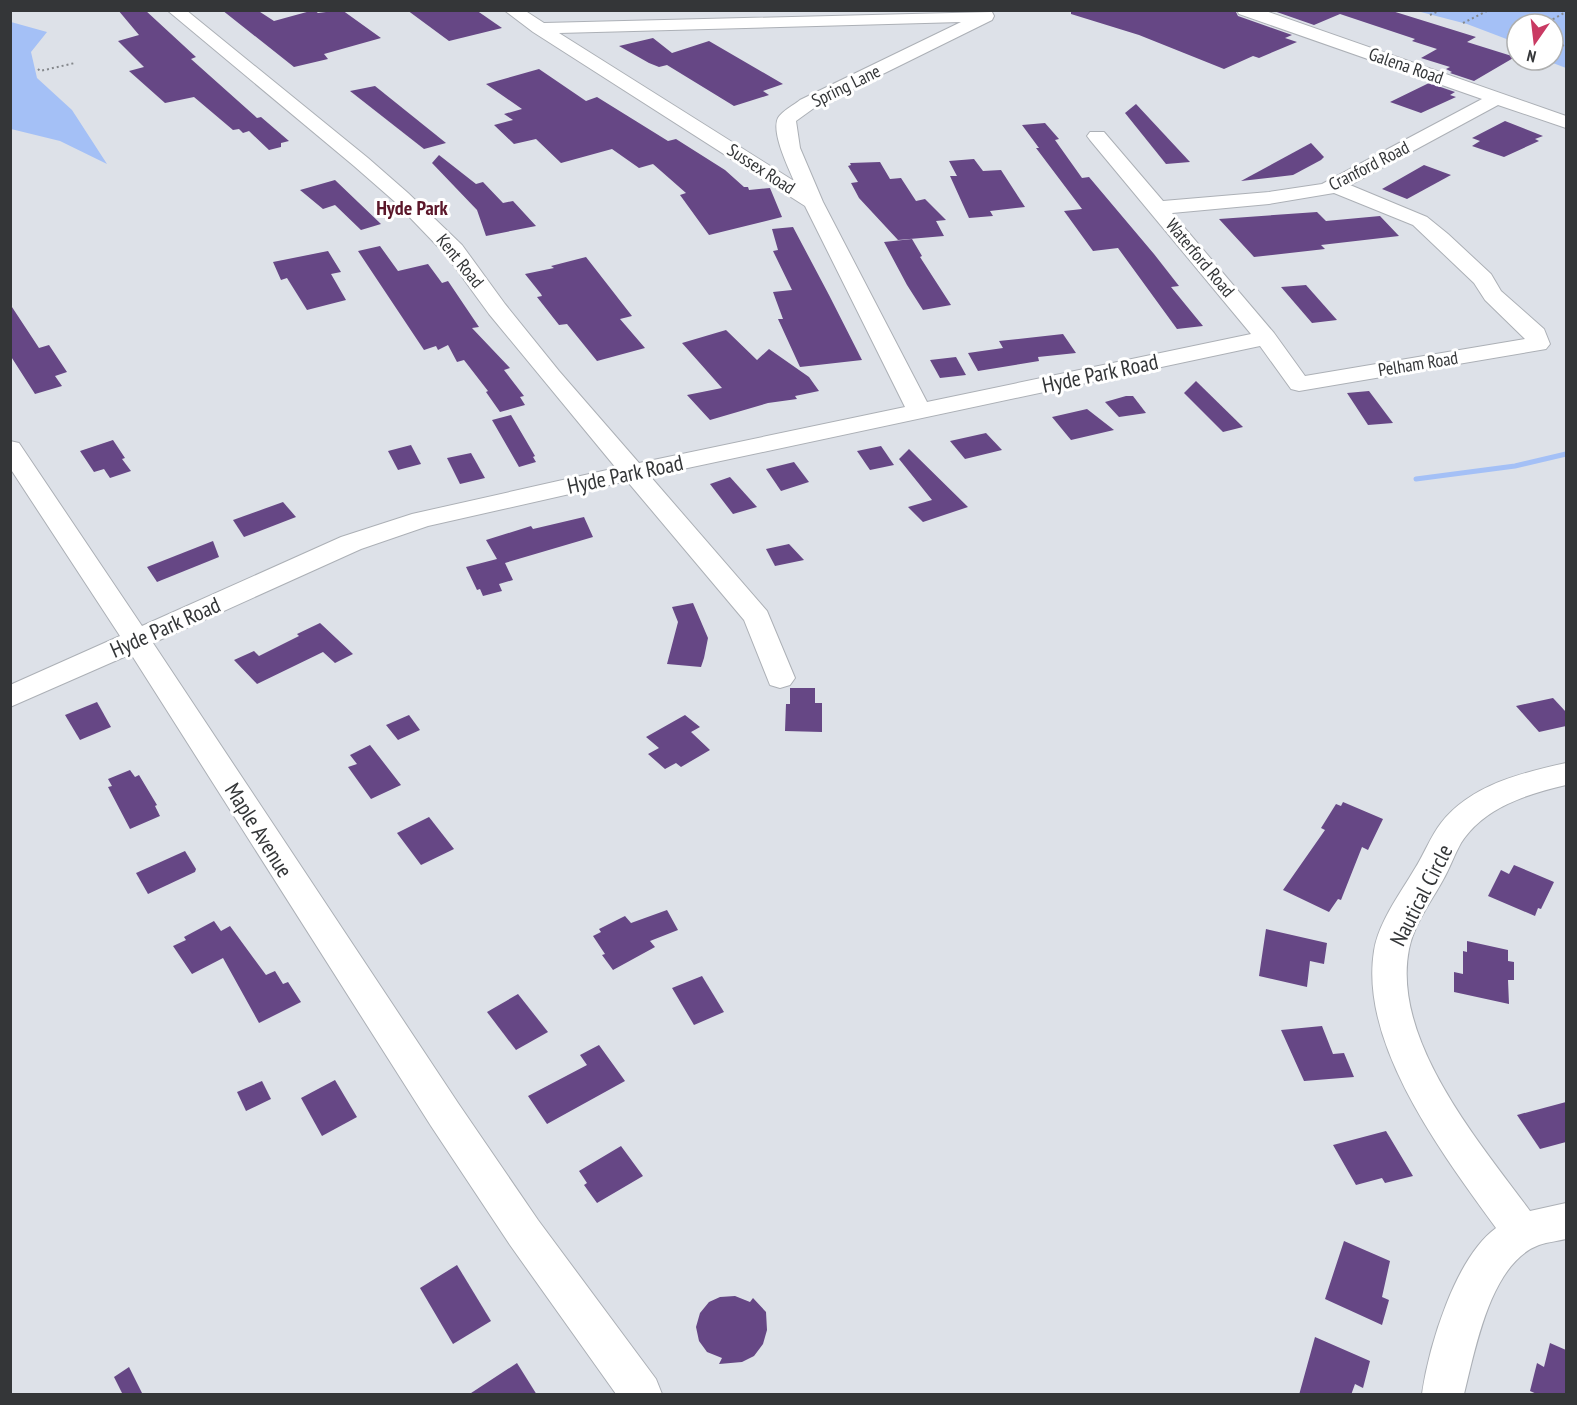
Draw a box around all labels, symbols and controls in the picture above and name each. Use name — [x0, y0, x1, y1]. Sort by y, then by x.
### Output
north arrow — [1505, 12, 1565, 72]
street label: Galena Road — [1366, 42, 1446, 89]
text: N — [1525, 46, 1538, 67]
street label: Spring Lane — [808, 59, 884, 112]
street label: Cranford Road — [1325, 135, 1413, 196]
street label: Sussex Road — [723, 138, 800, 199]
district label: Hyde Park — [376, 195, 449, 221]
street label: Waterford Road — [1161, 214, 1240, 302]
street label: Kent Road — [432, 229, 489, 292]
street label: Pelham Road — [1376, 346, 1460, 381]
street label: Hyde Park Road — [1040, 347, 1160, 399]
street label: Hyde Park Road — [565, 448, 685, 500]
street label: Hyde Park Road — [106, 590, 224, 664]
street label: Maple Avenue — [219, 778, 299, 882]
street label: Nautical Circle — [1383, 839, 1459, 951]

